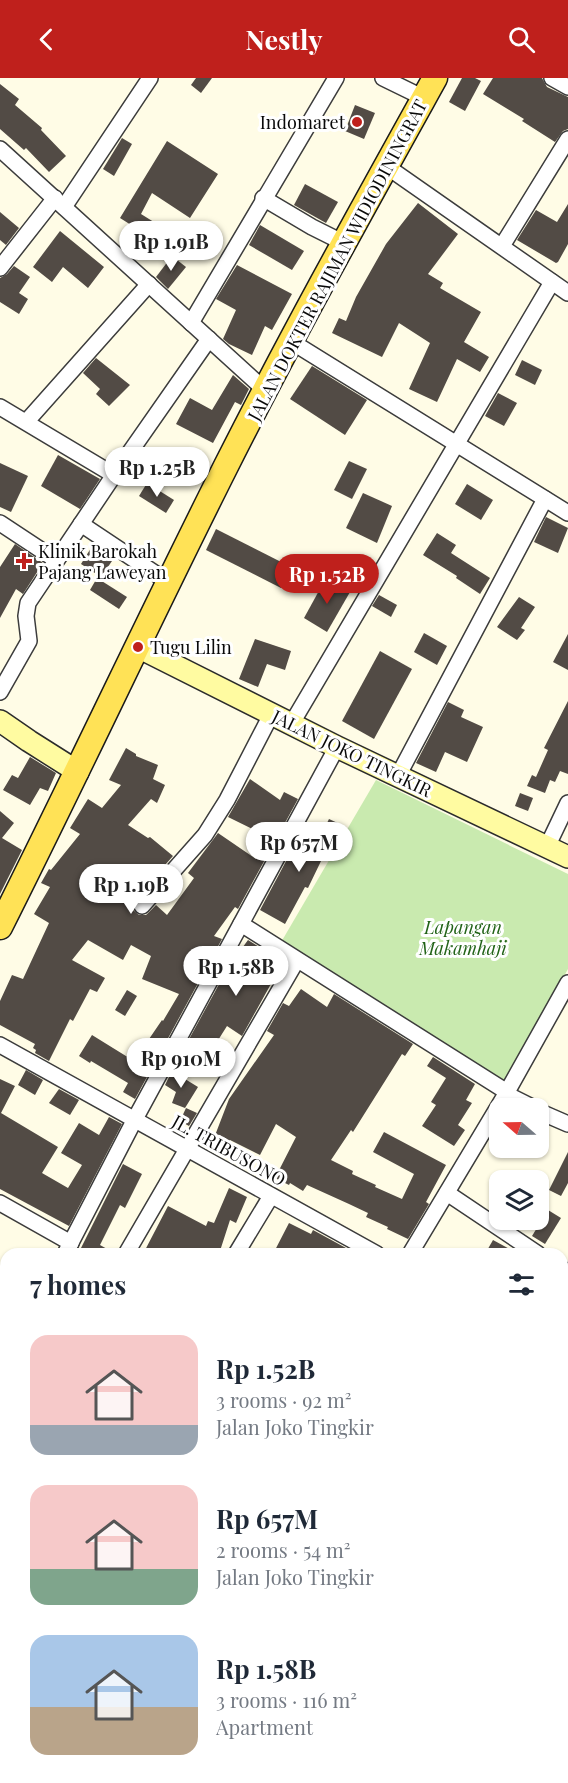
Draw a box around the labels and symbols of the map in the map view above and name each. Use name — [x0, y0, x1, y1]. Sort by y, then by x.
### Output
street label: JALAN DOKTER RAJIMAN WIDIODININGRAT — [241, 95, 432, 426]
place label: Indomaret — [260, 110, 346, 134]
marker: Indomaret — [350, 115, 364, 129]
pin: Rp 1.91B — [109, 221, 233, 272]
pin: Rp 1.25B — [95, 447, 219, 498]
place label: Klinik Barokah Pajang Laweyan — [38, 539, 167, 584]
marker: Klinik Barokah Pajang Laweyan — [15, 552, 33, 570]
pin: Rp 1.52B — [265, 554, 389, 605]
place label: Tugu Lilin — [150, 635, 232, 659]
marker: Tugu Lilin — [131, 640, 145, 654]
street label: JALAN JOKO TINGKIR — [267, 703, 436, 802]
pin: Rp 657M — [244, 822, 354, 873]
pin: Rp 1.19B — [69, 864, 193, 915]
park label: Lapangan Makamhaji — [418, 915, 507, 960]
pin: Rp 1.58B — [174, 946, 298, 997]
pin: Rp 910M — [126, 1038, 236, 1089]
north arrow — [489, 1098, 549, 1158]
street label: JL. TRIBUSONO — [167, 1108, 290, 1191]

